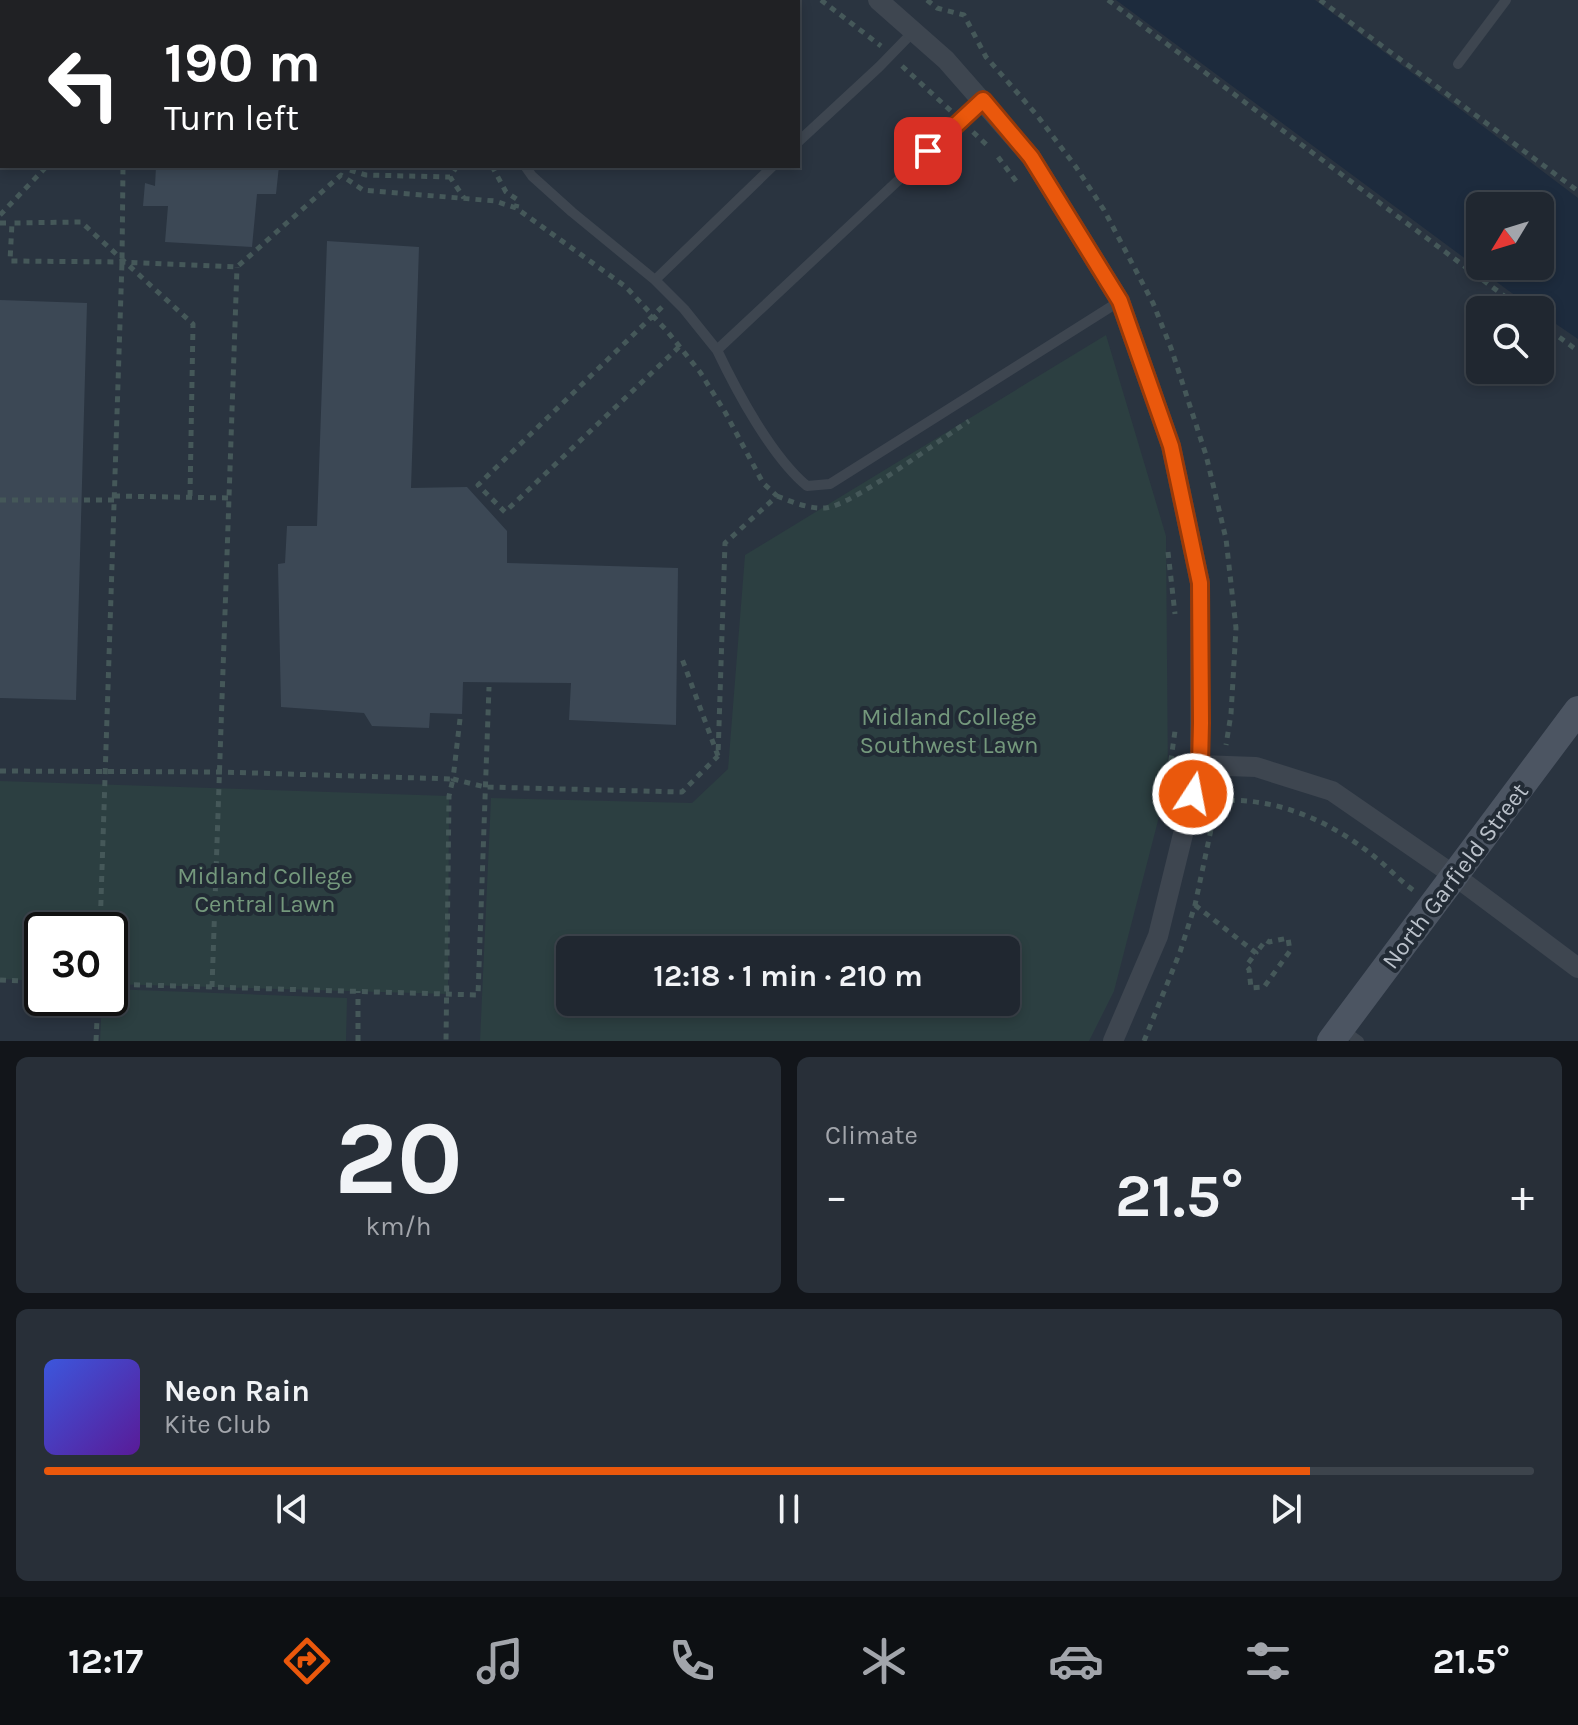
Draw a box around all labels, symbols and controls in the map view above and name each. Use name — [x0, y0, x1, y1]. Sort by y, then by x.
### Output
text: 190 m — [164, 30, 321, 95]
icon: left — [32, 32, 136, 136]
text: Turn left — [164, 97, 299, 139]
pin — [894, 117, 962, 185]
icon: arrive — [906, 129, 950, 173]
north arrow — [1466, 192, 1554, 280]
map controls — [1466, 192, 1554, 384]
button: search — [1466, 296, 1554, 384]
park label: Midland College Southwest Lawn — [859, 703, 1039, 759]
position arrow — [1151, 752, 1235, 836]
street label: North Garfield Street — [1376, 778, 1534, 974]
park label: Midland College Central Lawn — [177, 862, 353, 918]
speed limit sign: 30 — [24, 912, 128, 1016]
text: 12:18 · 1 min · 210 m — [653, 958, 923, 994]
text: 20 — [334, 1098, 463, 1219]
text: Climate — [825, 1120, 918, 1151]
text: 21.5° — [1115, 1161, 1244, 1231]
text: − — [825, 1171, 848, 1222]
text: + — [1511, 1171, 1534, 1222]
text: km/h — [366, 1211, 431, 1242]
text: Neon Rain — [164, 1373, 310, 1409]
text: Kite Club — [164, 1409, 271, 1440]
icon: previous — [270, 1487, 314, 1531]
icon: pause — [767, 1487, 811, 1531]
icon: next — [1264, 1487, 1308, 1531]
icon: directions — [279, 1633, 335, 1689]
icon: music — [472, 1633, 528, 1689]
icon: phone — [664, 1633, 720, 1689]
icon: climate — [856, 1633, 912, 1689]
icon: car — [1048, 1633, 1104, 1689]
icon: filters — [1240, 1633, 1296, 1689]
text: 12:17 — [68, 1640, 143, 1682]
text: 21.5° — [1433, 1640, 1510, 1682]

